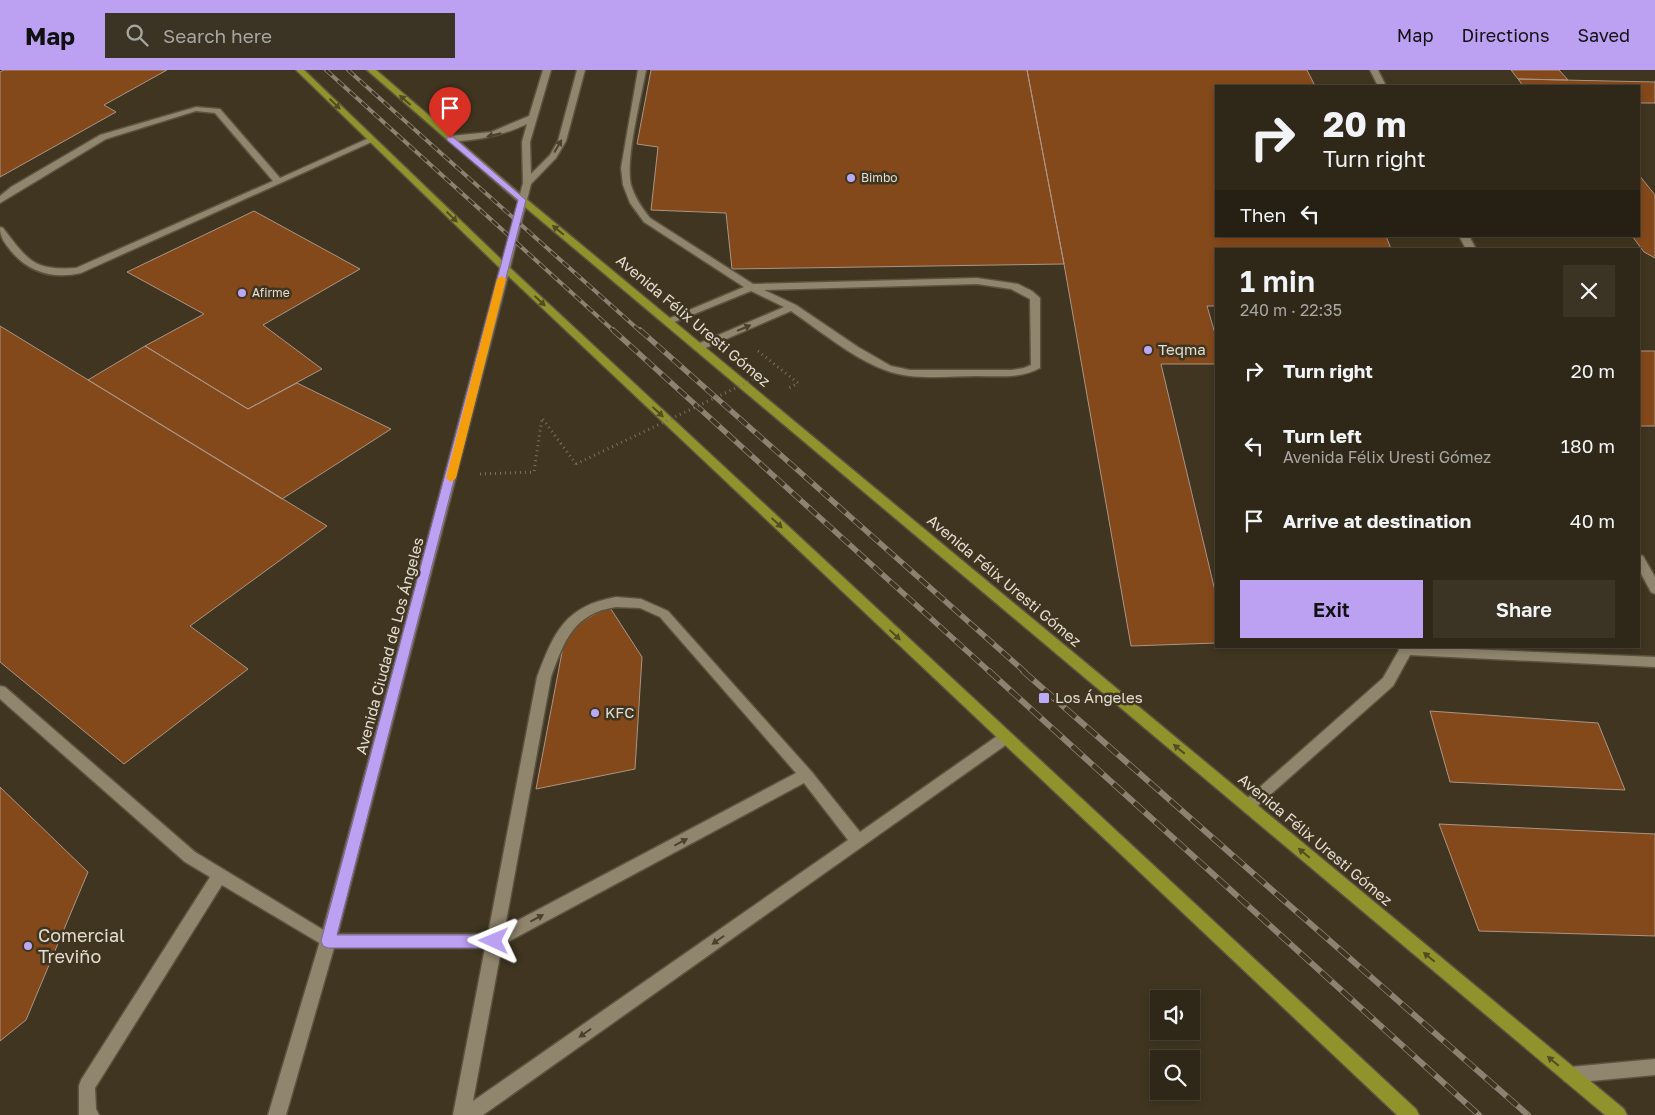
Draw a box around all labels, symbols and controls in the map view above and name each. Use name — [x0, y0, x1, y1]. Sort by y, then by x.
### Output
search box — [105, 13, 455, 58]
text: Map — [25, 21, 75, 50]
icon: search — [123, 21, 151, 49]
text: Search here — [163, 24, 272, 47]
text: Map — [1397, 24, 1433, 46]
text: Directions — [1461, 24, 1549, 46]
text: Saved — [1577, 24, 1630, 46]
pin — [429, 87, 471, 138]
one-way arrow — [400, 94, 412, 106]
icon: arrive — [436, 94, 464, 122]
one-way arrow — [329, 98, 341, 110]
text: 20 m — [1323, 103, 1406, 145]
icon: right — [1240, 105, 1305, 170]
one-way arrow — [486, 131, 501, 139]
one-way arrow — [554, 140, 563, 153]
text: Turn right — [1323, 145, 1426, 172]
place label: Bimbo — [861, 170, 897, 185]
marker: Bimbo — [845, 172, 857, 184]
icon: left — [1296, 200, 1324, 228]
text: Then — [1240, 203, 1286, 226]
one-way arrow — [446, 211, 458, 223]
one-way arrow — [552, 224, 565, 235]
street label: Avenida Félix Uresti Gómez — [613, 251, 774, 390]
text: 1 min — [1240, 263, 1315, 299]
button: close — [1563, 265, 1615, 317]
place label: Afirme — [252, 285, 290, 300]
marker: Afirme — [236, 287, 248, 299]
one-way arrow — [534, 295, 546, 307]
text: 240 m · 22:35 — [1240, 300, 1342, 320]
one-way arrow — [737, 323, 751, 331]
place label: Teqma — [1158, 340, 1206, 358]
marker: Teqma — [1142, 344, 1154, 356]
icon: right — [1240, 357, 1268, 385]
text: Turn right — [1283, 359, 1373, 382]
text: 20 m — [1571, 359, 1615, 382]
one-way arrow — [652, 406, 664, 418]
text: Turn left — [1283, 424, 1362, 447]
icon: left — [1240, 432, 1268, 460]
text: 180 m — [1561, 434, 1615, 457]
text: Avenida Félix Uresti Gómez — [1283, 447, 1491, 467]
icon: arrive — [1240, 507, 1268, 535]
text: Arrive at destination — [1283, 509, 1471, 532]
text: 40 m — [1570, 509, 1615, 532]
street label: Avenida Félix Uresti Gómez — [924, 511, 1085, 650]
one-way arrow — [771, 518, 783, 529]
street label: Avenida Ciudad de Los Ángeles — [351, 535, 427, 756]
button: Exit — [1240, 580, 1423, 638]
button: Share — [1433, 580, 1615, 638]
one-way arrow — [889, 629, 901, 641]
place label: Los Ángeles — [1055, 688, 1143, 706]
marker: Los Ángeles — [1037, 691, 1051, 705]
place label: KFC — [605, 703, 634, 721]
marker: KFC — [589, 707, 601, 719]
one-way arrow — [1173, 743, 1186, 754]
street label: Avenida Félix Uresti Gómez — [1235, 770, 1396, 909]
one-way arrow — [673, 838, 688, 846]
one-way arrow — [1298, 847, 1311, 858]
position arrow — [467, 914, 519, 966]
one-way arrow — [530, 914, 544, 922]
place label: Comercial Treviño — [38, 924, 125, 967]
one-way arrow — [711, 935, 724, 945]
marker: Comercial Treviño — [22, 940, 34, 952]
one-way arrow — [1423, 952, 1435, 963]
map controls — [1150, 990, 1200, 1100]
button: sound — [1150, 990, 1200, 1040]
one-way arrow — [578, 1028, 591, 1038]
button: search — [1150, 1050, 1200, 1100]
one-way arrow — [1547, 1056, 1560, 1067]

